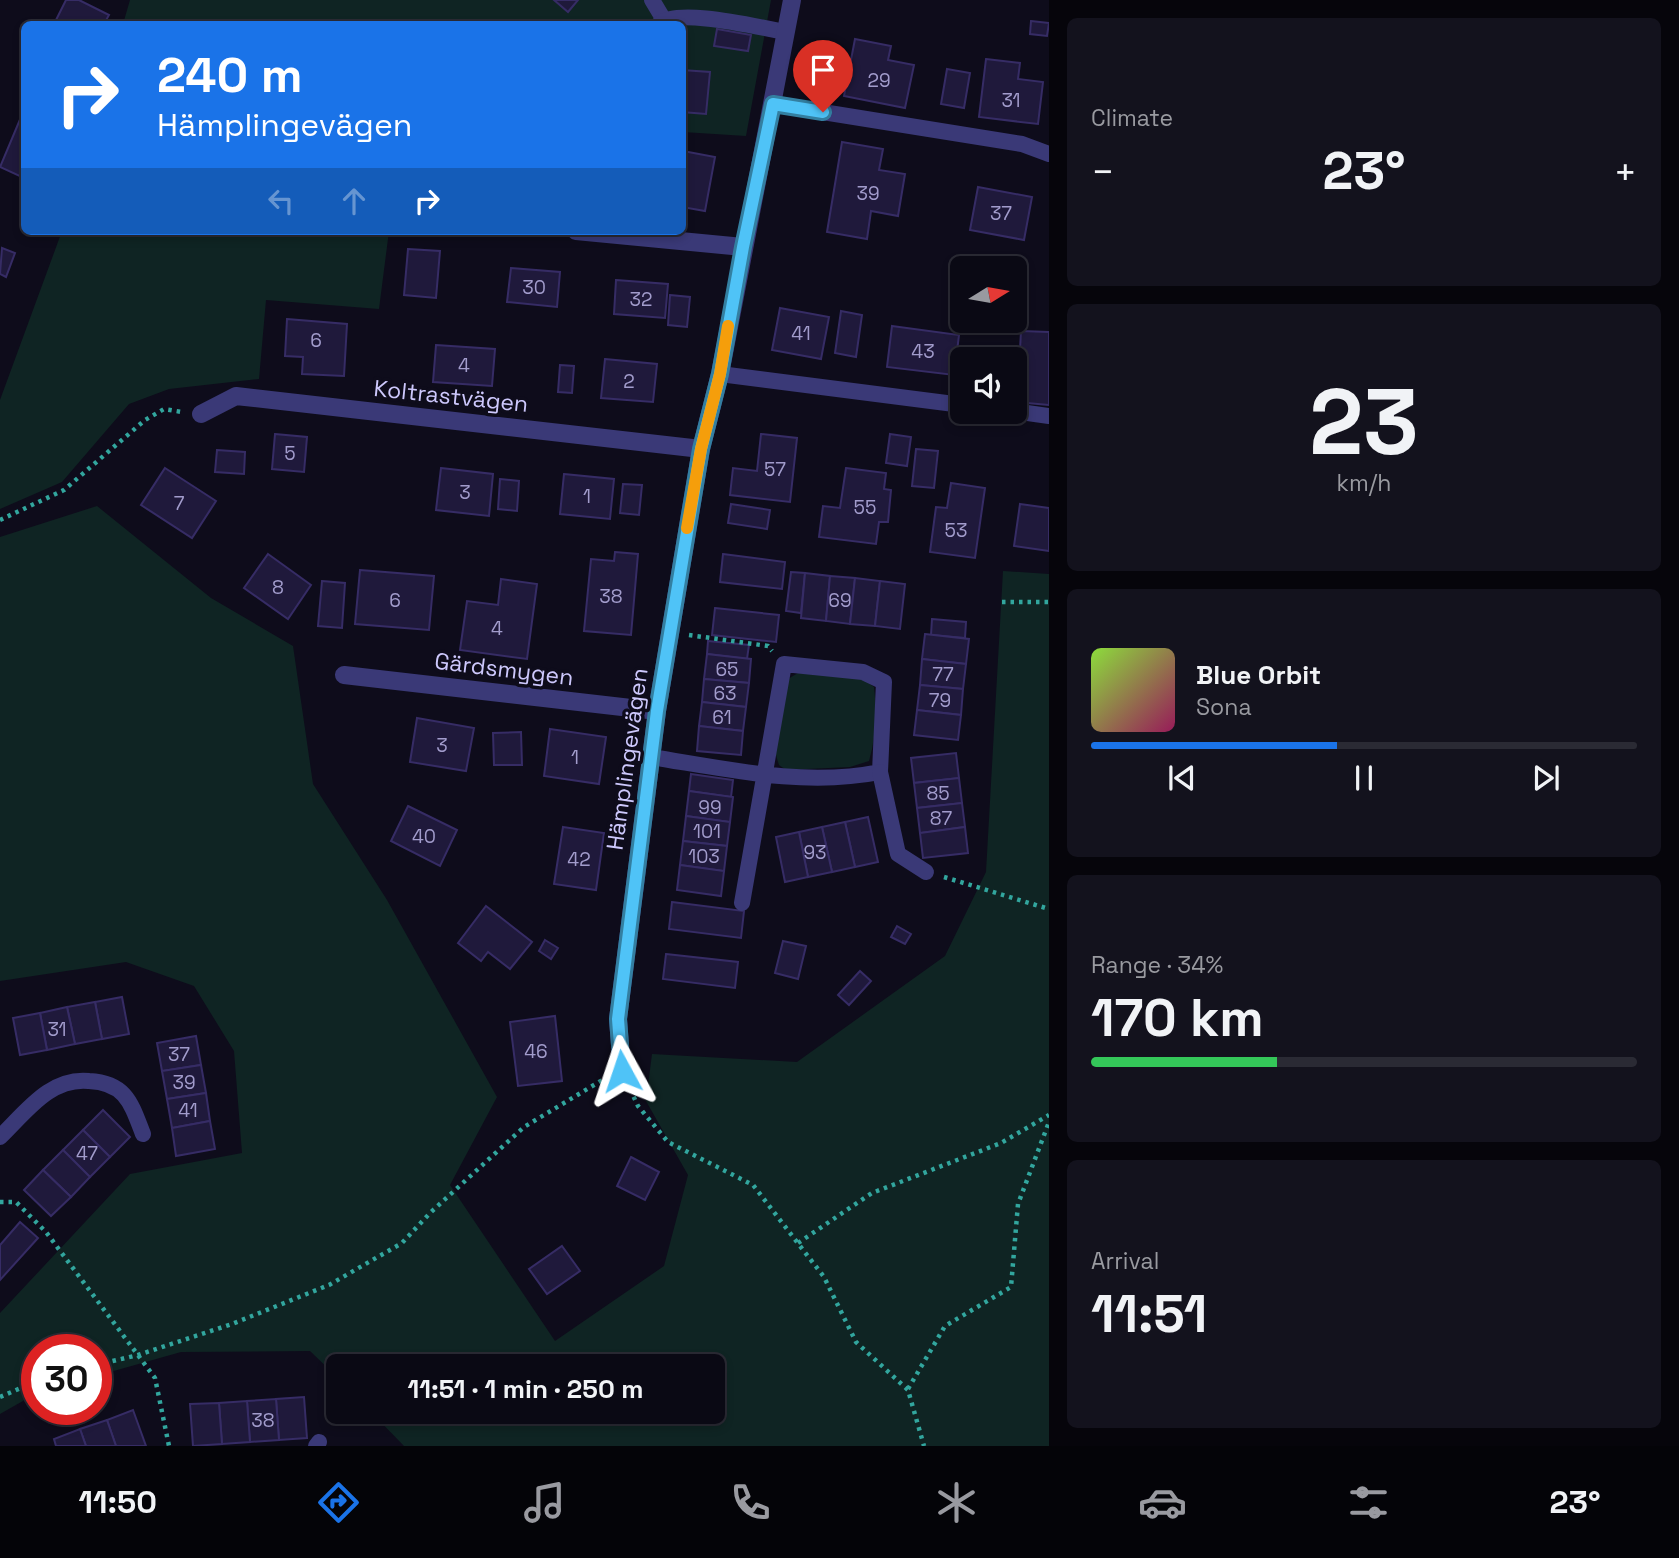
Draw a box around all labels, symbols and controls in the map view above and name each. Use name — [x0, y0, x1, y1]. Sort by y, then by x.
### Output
pin — [793, 40, 853, 112]
text: 240 m — [157, 44, 303, 106]
icon: right — [42, 49, 133, 140]
icon: arrive — [804, 51, 842, 89]
house number: 29 — [867, 68, 891, 93]
house number: 31 — [1001, 88, 1021, 113]
text: Climate — [1091, 103, 1173, 133]
text: Hämplingevägen — [157, 105, 412, 145]
text: 23° — [1323, 138, 1406, 204]
text: − — [1091, 148, 1115, 196]
text: + — [1613, 148, 1637, 196]
house number: 39 — [856, 181, 880, 206]
icon: left — [262, 182, 300, 220]
icon: ahead — [335, 182, 373, 220]
icon: right — [408, 182, 446, 220]
house number: 37 — [990, 201, 1012, 226]
north arrow — [950, 256, 1027, 332]
map controls — [950, 256, 1027, 424]
house number: 30 — [522, 275, 546, 300]
house number: 32 — [630, 287, 652, 312]
house number: 41 — [791, 321, 811, 346]
house number: 6 — [310, 328, 322, 353]
house number: 43 — [911, 339, 935, 364]
button: sound — [950, 347, 1027, 424]
house number: 4 — [458, 353, 470, 378]
text: 23 — [1309, 364, 1419, 481]
house number: 2 — [623, 369, 635, 394]
street label: Koltrastvägen — [372, 373, 530, 419]
house number: 5 — [284, 441, 296, 466]
house number: 57 — [764, 457, 786, 482]
text: km/h — [1337, 468, 1391, 498]
house number: 3 — [459, 480, 471, 505]
house number: 1 — [583, 484, 591, 509]
house number: 7 — [174, 491, 185, 516]
house number: 55 — [854, 495, 876, 520]
house number: 53 — [945, 518, 967, 543]
house number: 8 — [272, 575, 284, 600]
house number: 38 — [599, 584, 623, 609]
house number: 6 — [389, 588, 401, 613]
house number: 69 — [828, 588, 852, 613]
house number: 4 — [491, 616, 503, 641]
street label: Gärdsmygen — [433, 646, 575, 692]
house number: 65 — [715, 657, 739, 682]
text: Blue Orbit — [1196, 658, 1321, 692]
house number: 77 — [932, 662, 954, 687]
street label: Hämplingevägen — [599, 666, 655, 852]
house number: 63 — [713, 681, 737, 706]
house number: 79 — [929, 688, 951, 713]
text: Sona — [1196, 692, 1252, 722]
house number: 61 — [712, 705, 732, 730]
house number: 3 — [436, 733, 448, 758]
house number: 1 — [571, 745, 579, 770]
icon: previous — [1163, 759, 1201, 797]
icon: pause — [1345, 759, 1383, 797]
icon: next — [1527, 759, 1565, 797]
house number: 85 — [926, 781, 950, 806]
house number: 99 — [698, 795, 722, 820]
house number: 87 — [930, 806, 952, 831]
house number: 101 — [693, 819, 721, 844]
house number: 40 — [412, 824, 436, 849]
house number: 93 — [803, 840, 827, 865]
house number: 103 — [688, 844, 720, 869]
house number: 42 — [567, 847, 591, 872]
text: Range · 34% — [1091, 950, 1223, 980]
text: 170 km — [1091, 985, 1264, 1051]
house number: 31 — [47, 1017, 67, 1042]
position arrow — [585, 1034, 659, 1108]
house number: 46 — [524, 1039, 548, 1064]
house number: 37 — [168, 1042, 190, 1067]
house number: 39 — [172, 1070, 196, 1095]
house number: 41 — [178, 1098, 198, 1123]
house number: 47 — [76, 1141, 98, 1166]
text: Arrival — [1091, 1246, 1159, 1276]
text: 11:51 — [1091, 1281, 1207, 1347]
speed limit sign: 30 — [21, 1334, 112, 1425]
text: 11:51 · 1 min · 250 m — [407, 1372, 644, 1406]
house number: 38 — [251, 1408, 275, 1433]
icon: directions — [314, 1478, 363, 1527]
icon: music — [520, 1478, 569, 1527]
icon: phone — [726, 1478, 775, 1527]
icon: climate — [932, 1478, 981, 1527]
icon: car — [1138, 1478, 1187, 1527]
icon: filters — [1344, 1478, 1393, 1527]
text: 11:50 — [78, 1482, 157, 1522]
text: 23° — [1549, 1482, 1601, 1522]

